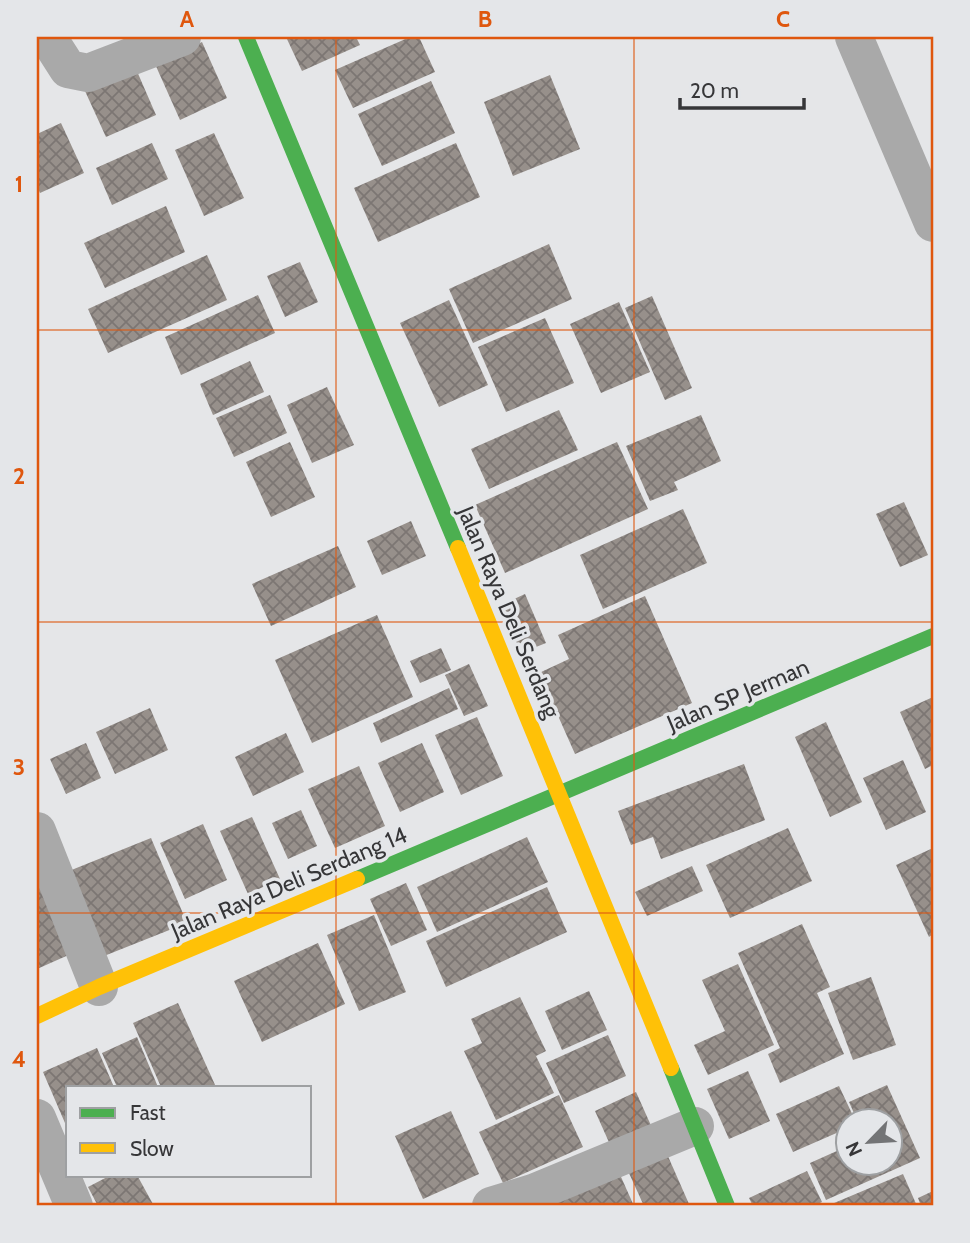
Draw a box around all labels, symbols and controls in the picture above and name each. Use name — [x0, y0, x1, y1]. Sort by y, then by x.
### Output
text: A — [180, 5, 195, 33]
text: B — [478, 5, 492, 33]
text: C — [776, 5, 790, 33]
scale bar — [680, 66, 804, 110]
text: 20 m — [690, 78, 739, 103]
text: 1 — [15, 170, 23, 198]
text: 2 — [13, 462, 25, 490]
street label: Jalan Raya Deli Serdang — [451, 501, 567, 723]
street label: Jalan SP Jerman — [662, 652, 813, 738]
text: 3 — [13, 753, 25, 781]
street label: Jalan Raya Deli Serdang 14 — [166, 821, 411, 946]
text: 4 — [12, 1045, 26, 1073]
legend — [66, 1086, 312, 1176]
text: Fast — [130, 1100, 166, 1125]
north arrow — [834, 1106, 904, 1176]
text: Slow — [130, 1136, 174, 1161]
text: N — [841, 1138, 867, 1160]

